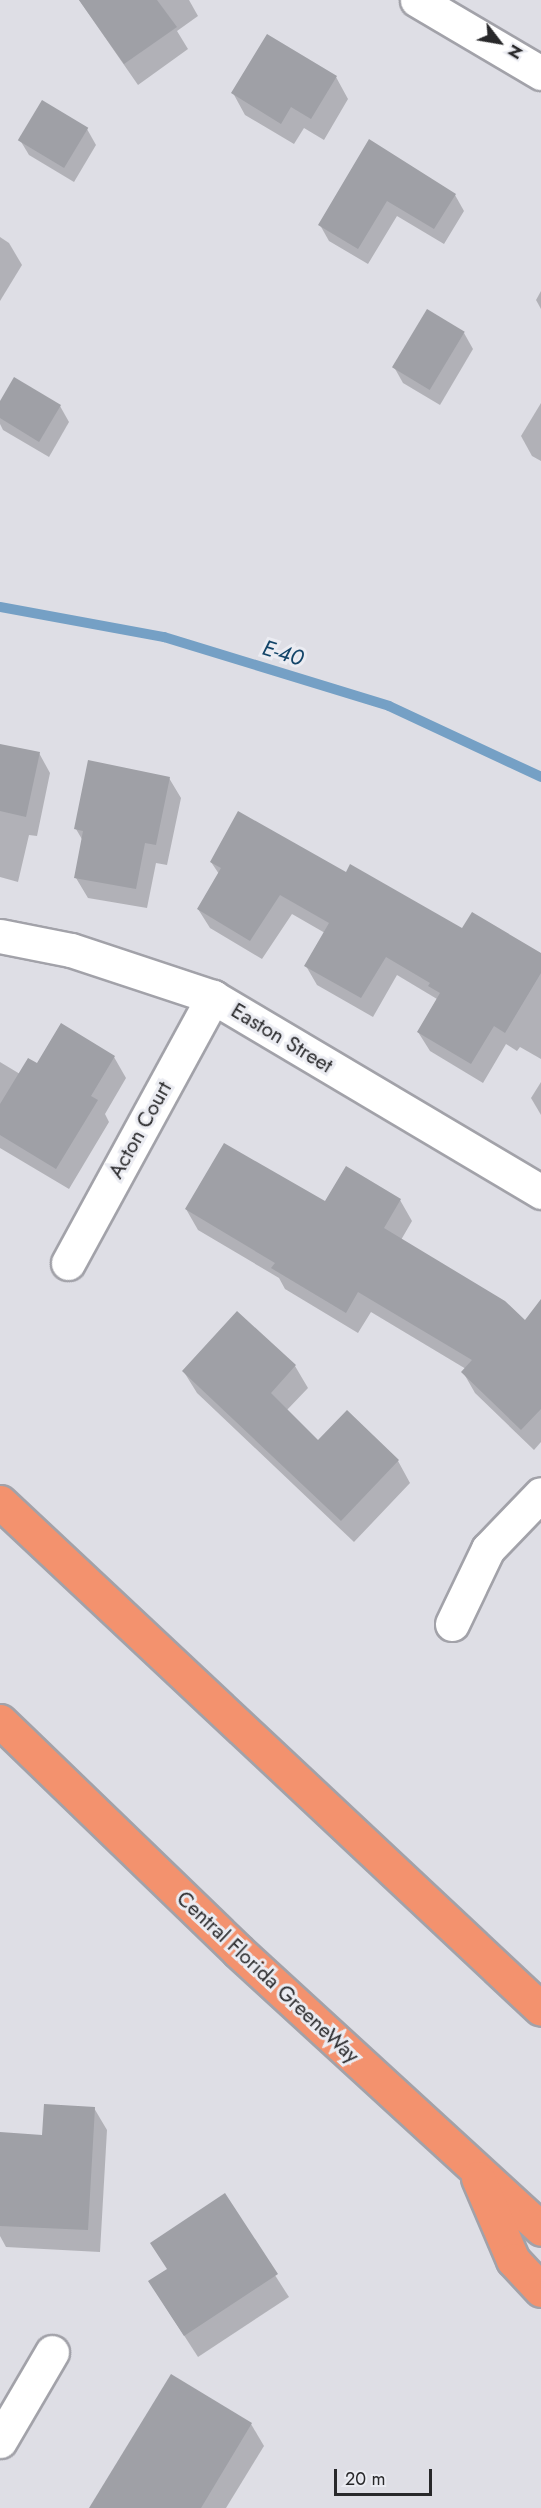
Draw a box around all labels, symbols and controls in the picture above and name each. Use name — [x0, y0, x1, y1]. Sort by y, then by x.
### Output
north arrow — [469, 12, 529, 72]
text: N — [502, 40, 528, 63]
water label: E-40 — [259, 634, 307, 672]
street label: Easton Street — [227, 998, 337, 1078]
street label: Acton Court — [103, 1077, 177, 1183]
street label: Central Florida GreeneWay — [171, 1886, 365, 2068]
scale bar — [337, 2457, 434, 2495]
text: 20 m — [345, 2466, 385, 2492]

